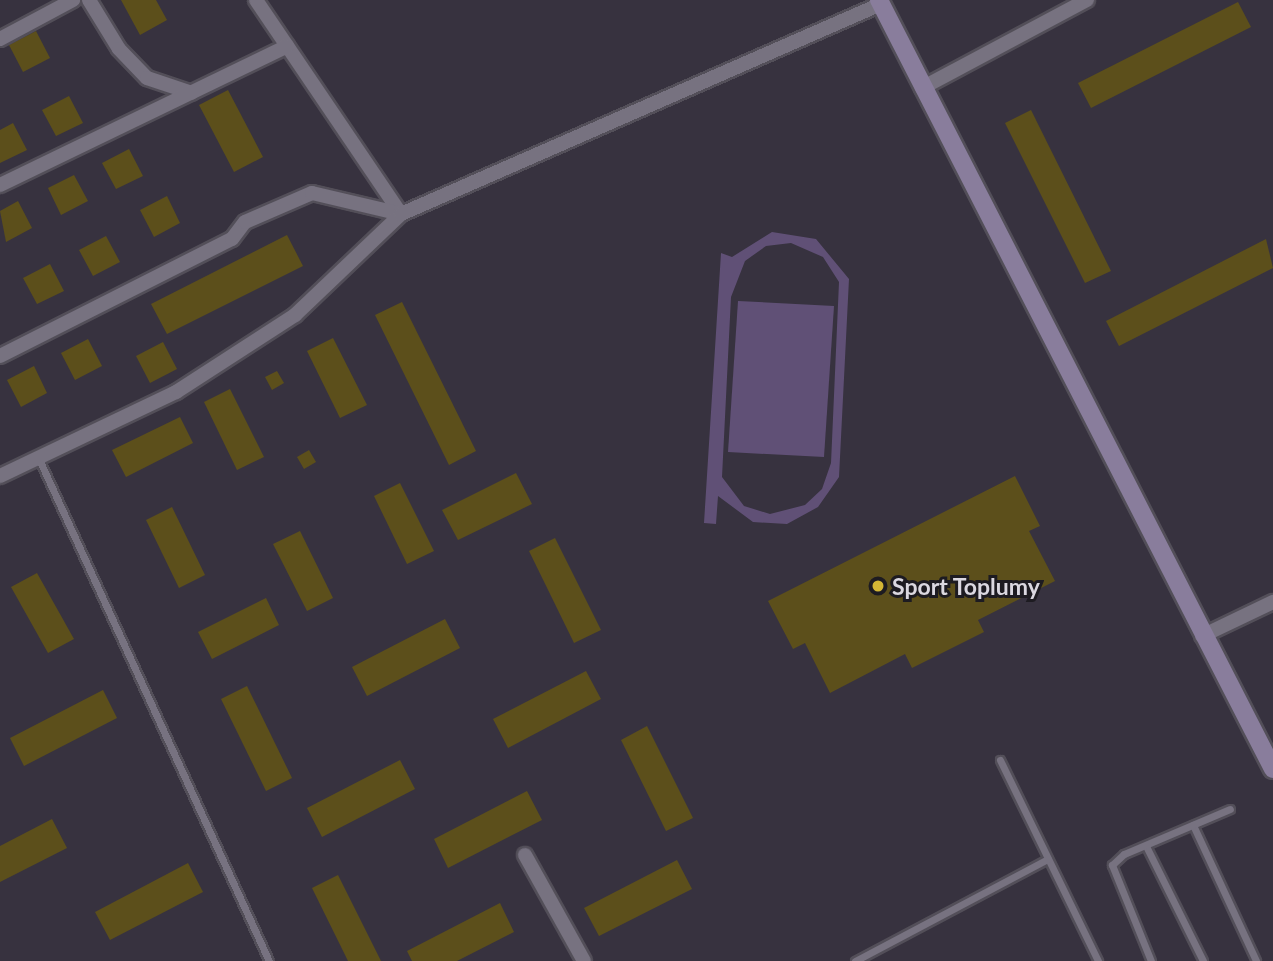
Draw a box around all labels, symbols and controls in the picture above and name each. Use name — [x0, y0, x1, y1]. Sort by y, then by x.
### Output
place label: Sport Toplumy — [892, 572, 1040, 600]
marker: Sport Toplumy — [870, 578, 886, 594]

